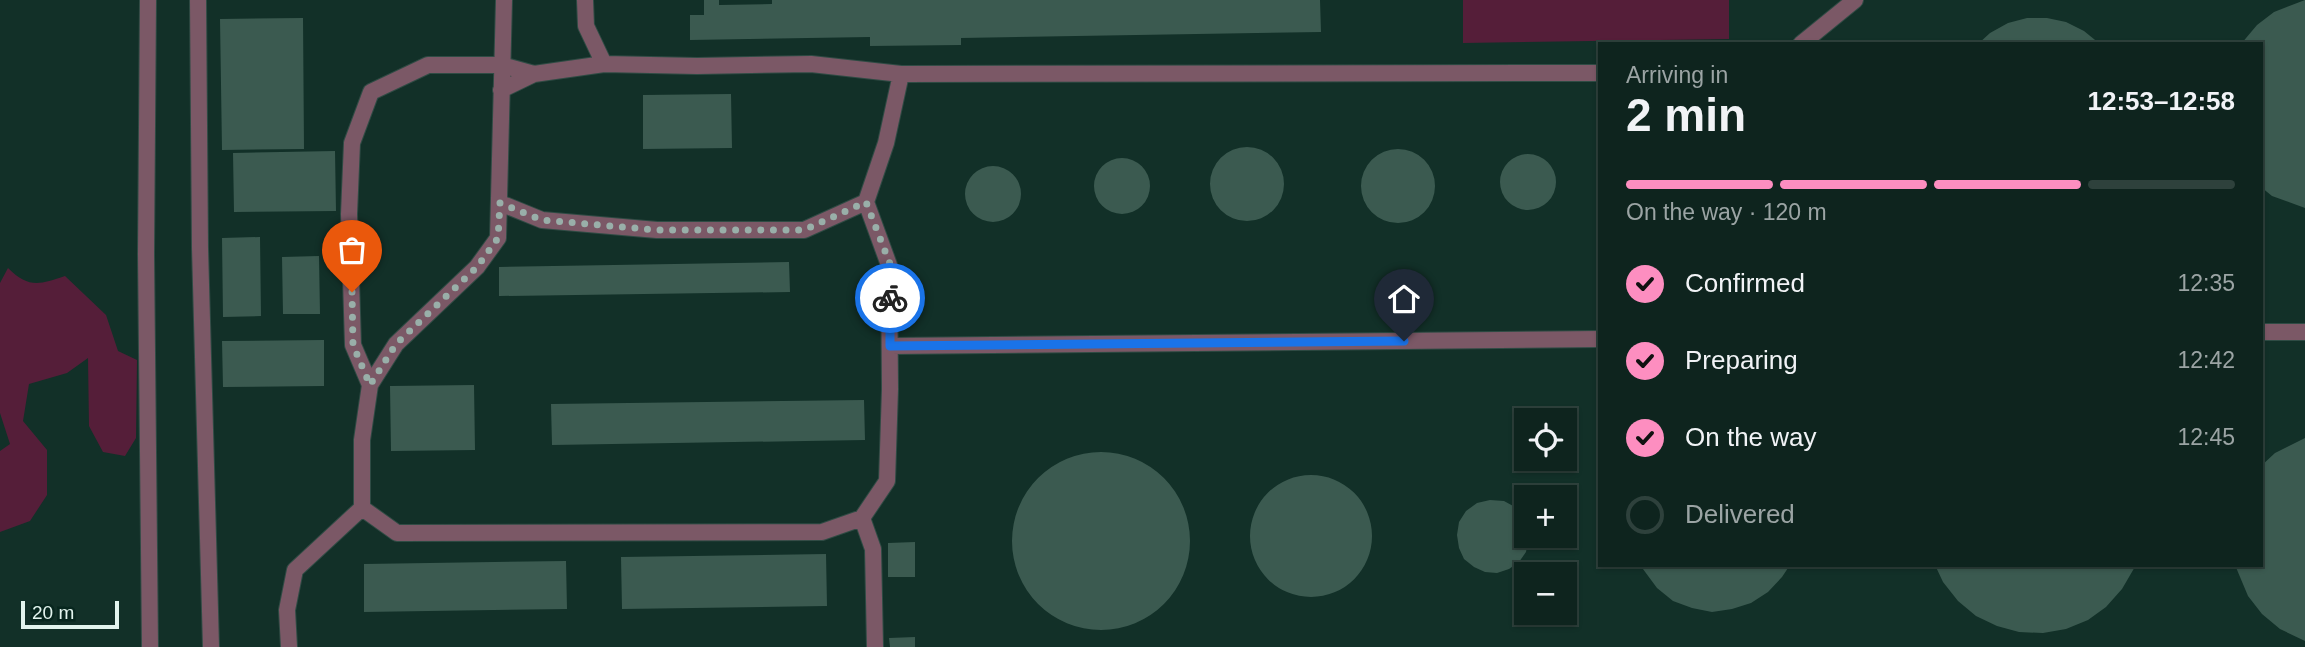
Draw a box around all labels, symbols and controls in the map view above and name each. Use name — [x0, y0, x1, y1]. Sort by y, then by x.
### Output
text: Arriving in — [1626, 62, 1728, 88]
text: 12:53–12:58 — [2088, 86, 2235, 116]
text: 2 min — [1626, 89, 1746, 141]
text: On the way · 120 m — [1626, 199, 1827, 225]
pin — [322, 220, 382, 292]
icon: bag — [333, 231, 371, 269]
courier — [855, 263, 925, 333]
icon: check — [1626, 265, 1664, 303]
text: Confirmed — [1685, 268, 1805, 298]
pin — [1374, 269, 1434, 341]
text: 12:35 — [2177, 270, 2235, 296]
icon: bike — [871, 279, 909, 317]
icon: home — [1385, 280, 1423, 318]
icon: check — [1626, 342, 1664, 380]
text: Preparing — [1685, 345, 1798, 375]
text: 12:42 — [2177, 347, 2235, 373]
map controls — [1514, 408, 1577, 625]
button: locate — [1514, 408, 1577, 471]
icon: check — [1626, 419, 1664, 457]
text: On the way — [1685, 422, 1817, 452]
text: 12:45 — [2177, 424, 2235, 450]
button: + — [1514, 485, 1577, 548]
text: Delivered — [1685, 499, 1795, 529]
button: − — [1514, 562, 1577, 625]
scale bar — [21, 598, 119, 630]
text: 20 m — [32, 602, 74, 623]

